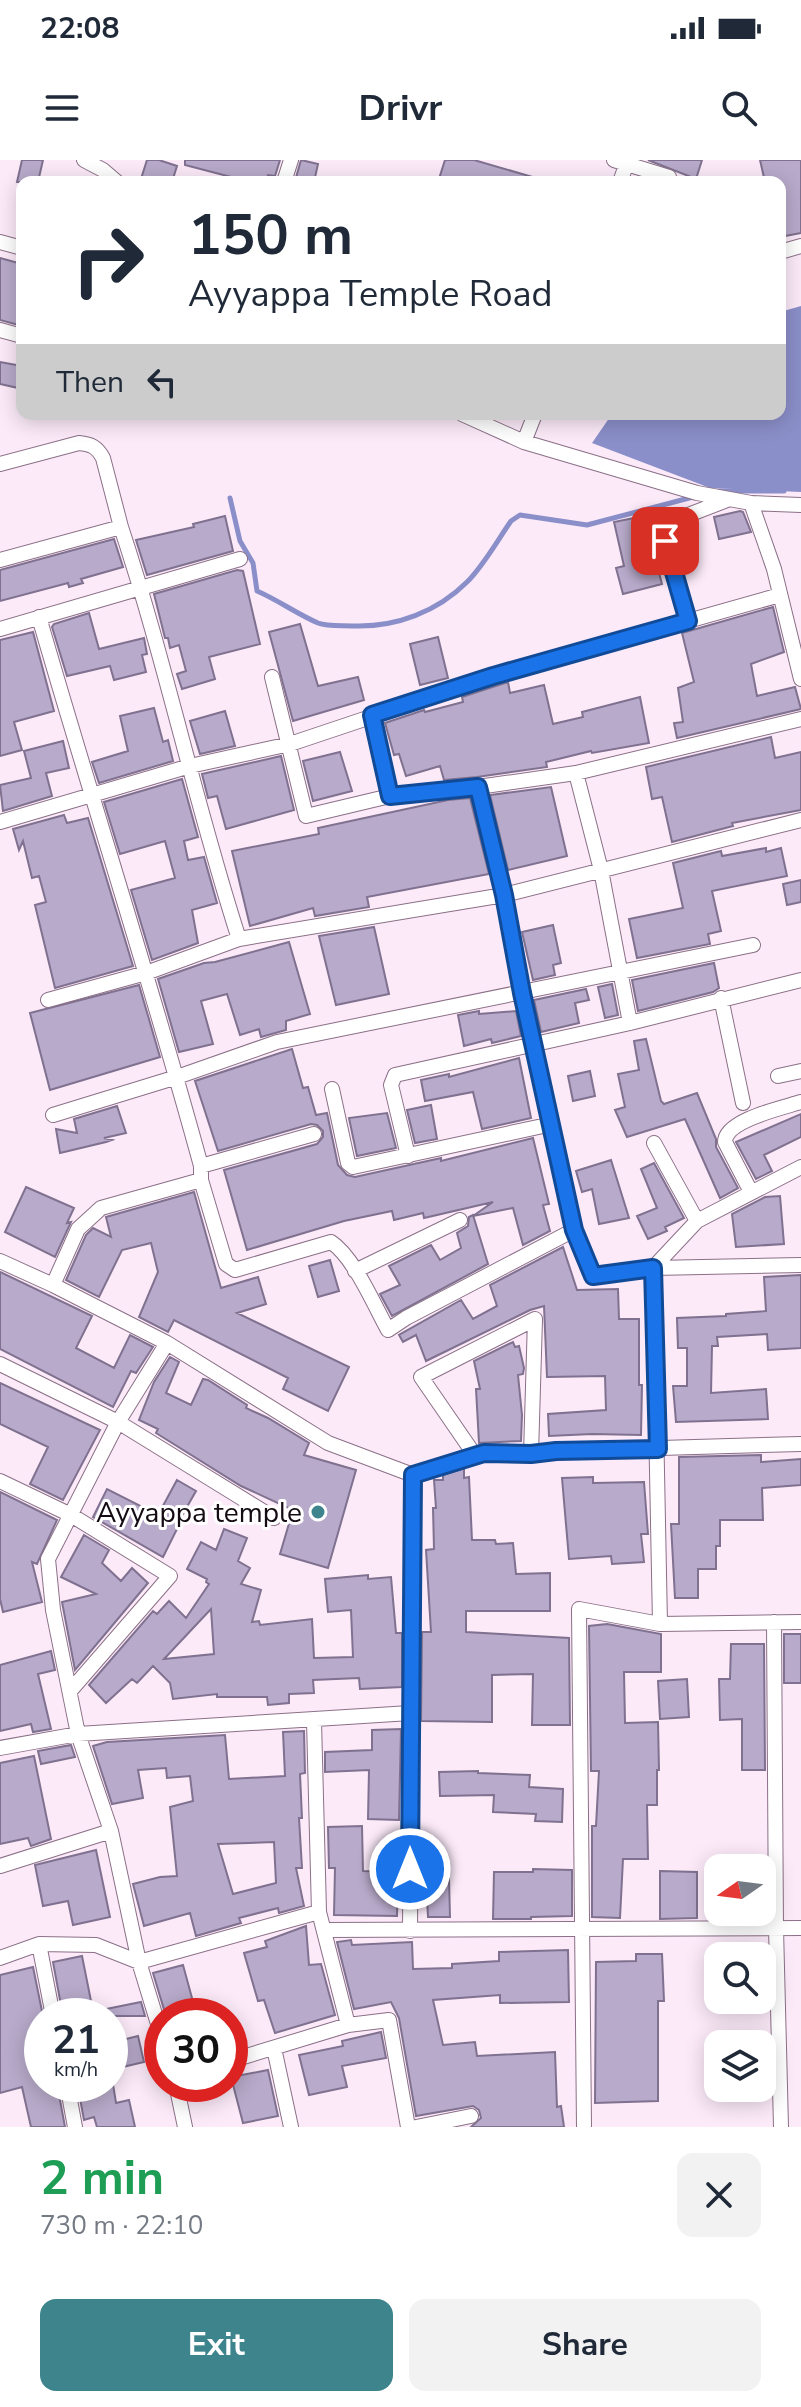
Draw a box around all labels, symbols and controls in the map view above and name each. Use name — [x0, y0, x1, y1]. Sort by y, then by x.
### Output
text: 22:08 — [40, 8, 119, 49]
text: Drivr — [359, 84, 442, 133]
icon: menu — [40, 86, 84, 130]
icon: search — [717, 86, 761, 130]
text: 150 m — [188, 197, 353, 274]
icon: right — [56, 208, 160, 312]
text: Ayyappa Temple Road — [188, 270, 553, 319]
icon: left — [140, 360, 184, 404]
text: Then — [56, 362, 124, 403]
pin — [631, 507, 699, 575]
icon: arrive — [643, 519, 687, 563]
place label: Ayyappa temple — [96, 1494, 302, 1532]
marker: Ayyappa temple — [309, 1503, 327, 1521]
position arrow — [368, 1827, 452, 1911]
north arrow — [704, 1854, 776, 1926]
map controls — [704, 1854, 776, 2102]
button: search — [704, 1942, 776, 2014]
speed limit sign: 30 — [144, 1998, 248, 2102]
text: 21 — [52, 2013, 100, 2067]
button: layers — [704, 2030, 776, 2102]
text: km/h — [54, 2056, 98, 2083]
text: 2 min — [40, 2145, 164, 2211]
button: close — [677, 2153, 761, 2237]
text: 730 m · 22:10 — [40, 2208, 203, 2243]
button: Exit — [40, 2299, 393, 2391]
button: Share — [409, 2299, 761, 2391]

